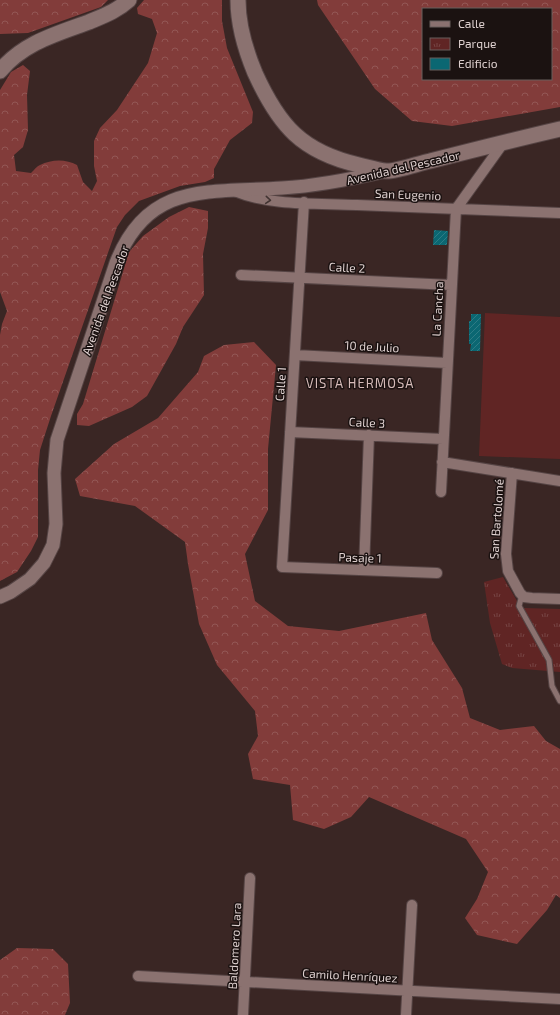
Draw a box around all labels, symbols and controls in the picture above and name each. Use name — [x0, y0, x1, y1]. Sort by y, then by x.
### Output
legend — [422, 8, 552, 80]
text: Calle — [458, 16, 485, 30]
text: Parque — [458, 36, 496, 50]
text: Edificio — [458, 56, 498, 70]
street label: Avenida del Pescador — [345, 147, 461, 187]
street label: San Eugenio — [375, 186, 442, 202]
one-way arrow — [265, 195, 271, 204]
street label: Avenida del Pescador — [79, 243, 131, 357]
street label: Calle 2 — [328, 259, 366, 275]
street label: La Cancha — [429, 281, 445, 337]
street label: 10 de Julio — [344, 338, 400, 354]
street label: Calle 1 — [272, 366, 288, 402]
district label: VISTA HERMOSA — [306, 375, 414, 391]
street label: Calle 3 — [348, 414, 386, 430]
street label: San Bartolomé — [486, 478, 506, 560]
street label: Pasaje 1 — [338, 549, 382, 566]
street label: Baldomero Lara — [225, 902, 243, 990]
street label: Camilo Henríquez — [302, 966, 398, 984]

